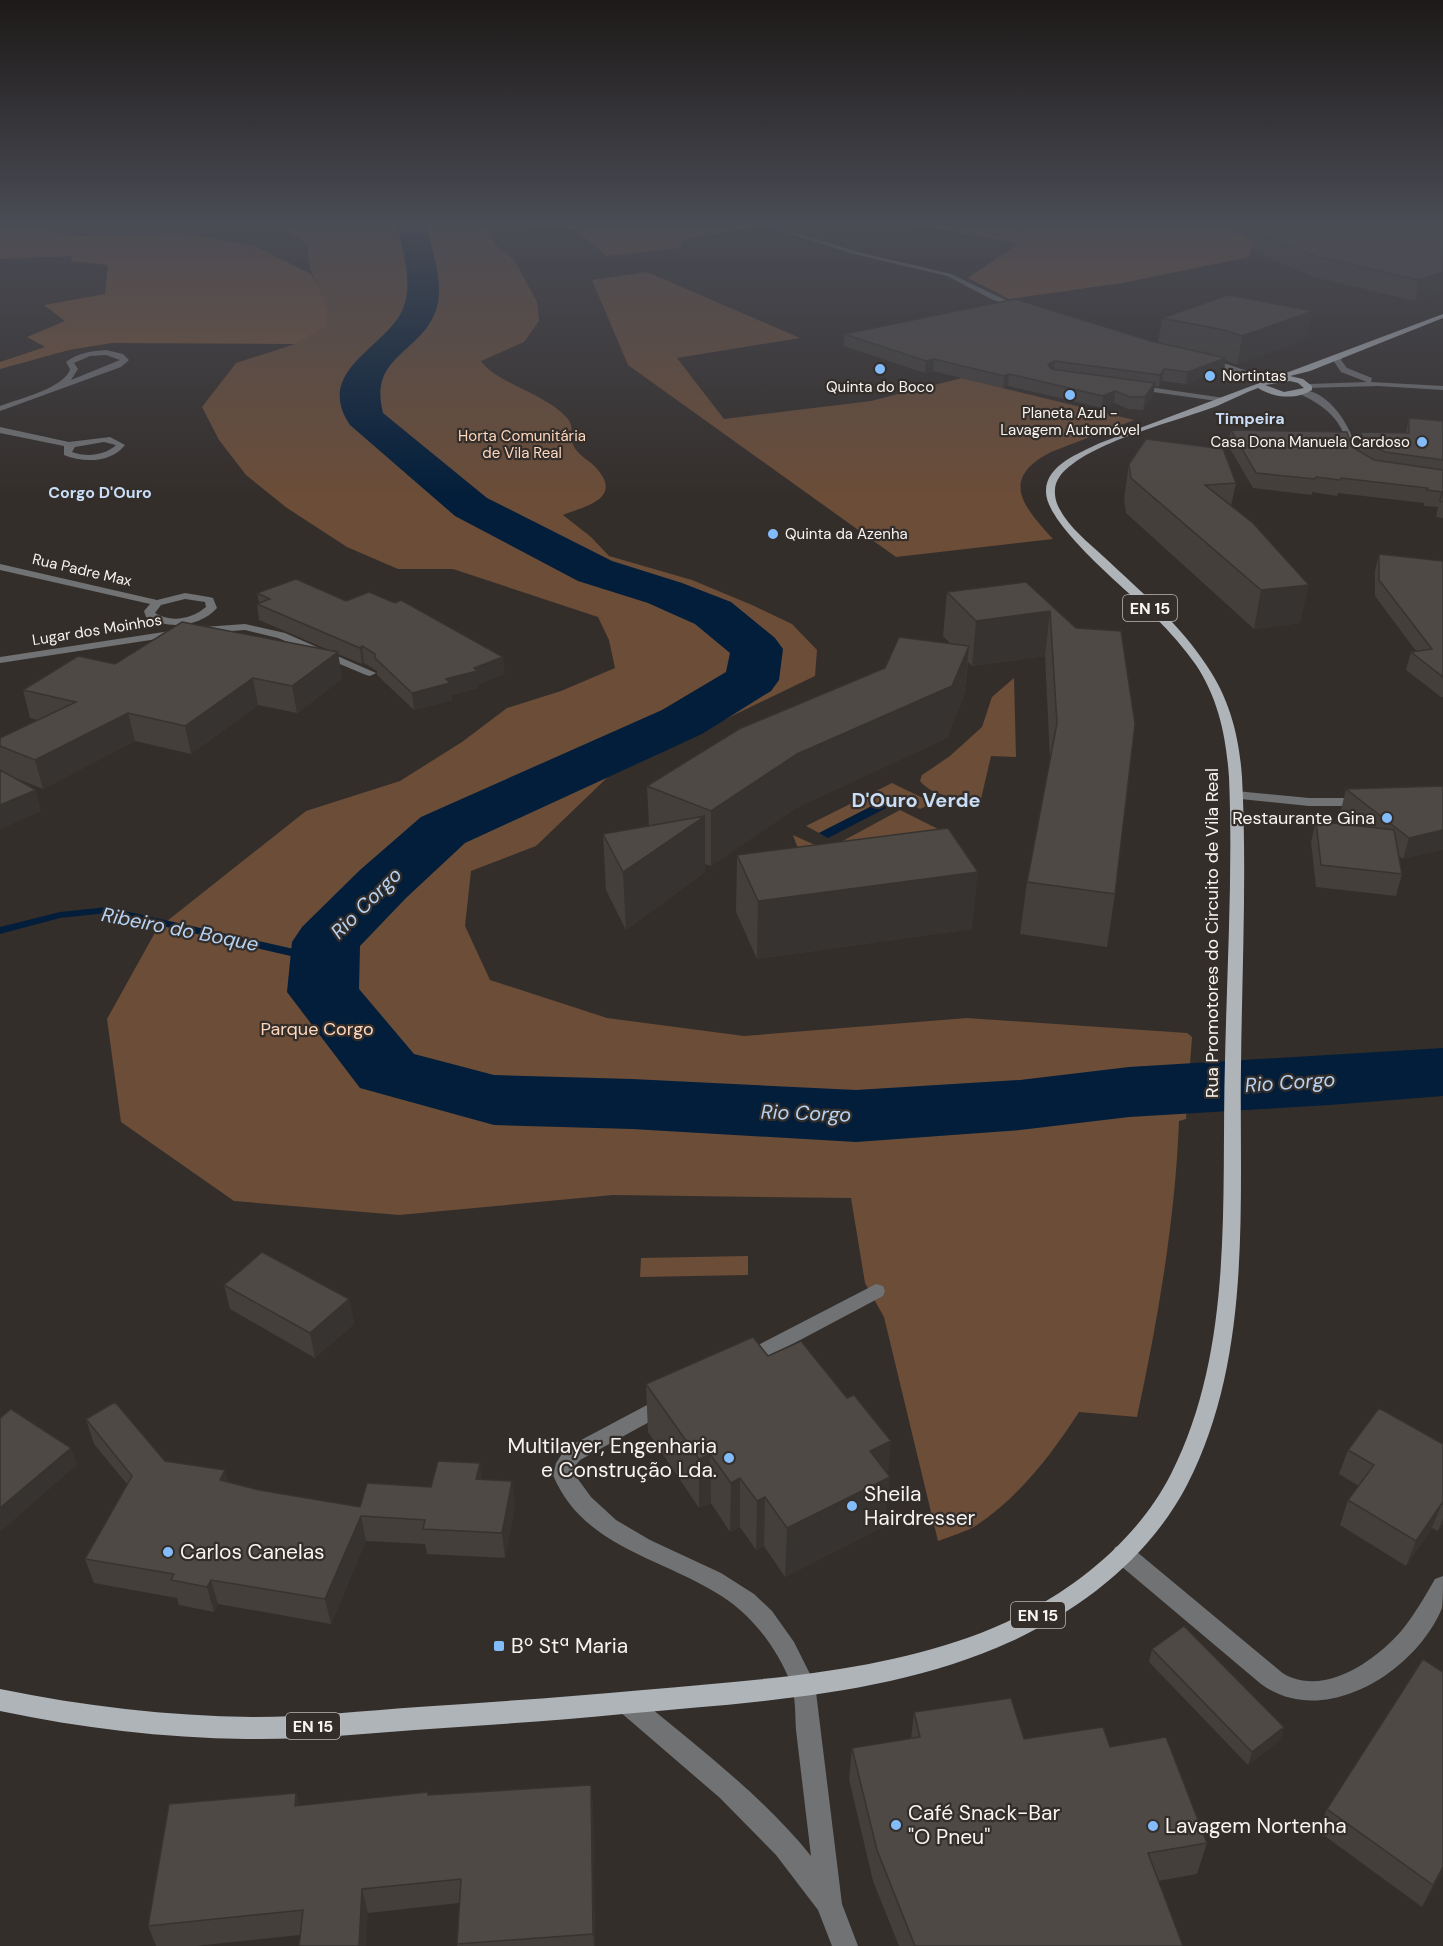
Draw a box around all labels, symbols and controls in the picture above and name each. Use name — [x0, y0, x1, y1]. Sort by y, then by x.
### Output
marker: Quinta do Boco — [873, 362, 887, 376]
place label: Nortintas — [1222, 366, 1286, 386]
marker: Nortintas — [1203, 369, 1217, 383]
place label: Quinta do Boco — [826, 377, 934, 397]
marker: Planeta Azul - Lavagem Automóvel — [1063, 388, 1077, 402]
place label: Planeta Azul - Lavagem Automóvel — [1000, 403, 1140, 440]
district label: Timpeira — [1215, 408, 1285, 429]
park label: Horta Comunitária de Vila Real — [458, 426, 586, 463]
place label: Casa Dona Manuela Cardoso — [1211, 432, 1410, 452]
marker: Casa Dona Manuela Cardoso — [1415, 435, 1429, 449]
district label: Corgo D'Ouro — [48, 482, 152, 503]
place label: Quinta da Azenha — [785, 524, 908, 544]
marker: Quinta da Azenha — [766, 527, 780, 541]
street label: Rua Padre Max — [30, 549, 134, 591]
road number: EN 15 — [1123, 595, 1177, 621]
street label: Lugar dos Moinhos — [31, 610, 163, 650]
street label: Rua Promotores do Circuito de Vila Real — [1200, 768, 1224, 1098]
district label: D'Ouro Verde — [851, 787, 981, 813]
place label: Restaurante Gina — [1232, 806, 1375, 830]
marker: Restaurante Gina — [1380, 811, 1394, 825]
water label: Rio Corgo — [325, 862, 407, 944]
water label: Ribeiro do Boque — [99, 901, 261, 957]
park label: Parque Corgo — [260, 1017, 374, 1041]
water label: Rio Corgo — [1244, 1066, 1336, 1098]
water label: Rio Corgo — [760, 1098, 852, 1128]
place label: Multilayer, Engenharia e Construção Lda. — [507, 1432, 717, 1484]
marker: Multilayer, Engenharia e Construção Lda. — [722, 1451, 736, 1465]
place label: Sheila Hairdresser — [864, 1480, 976, 1532]
marker: Sheila Hairdresser — [845, 1499, 859, 1513]
place label: Carlos Canelas — [180, 1538, 325, 1566]
marker: Carlos Canelas — [161, 1545, 175, 1559]
road number: EN 15 — [1011, 1602, 1065, 1628]
place label: Bº Stª Maria — [511, 1632, 628, 1660]
marker: Bº Stª Maria — [492, 1639, 506, 1653]
road number: EN 15 — [286, 1713, 340, 1739]
place label: Café Snack-Bar "O Pneu" — [908, 1799, 1060, 1851]
place label: Lavagem Nortenha — [1165, 1812, 1347, 1840]
marker: Café Snack-Bar "O Pneu" — [889, 1818, 903, 1832]
marker: Lavagem Nortenha — [1146, 1819, 1160, 1833]

